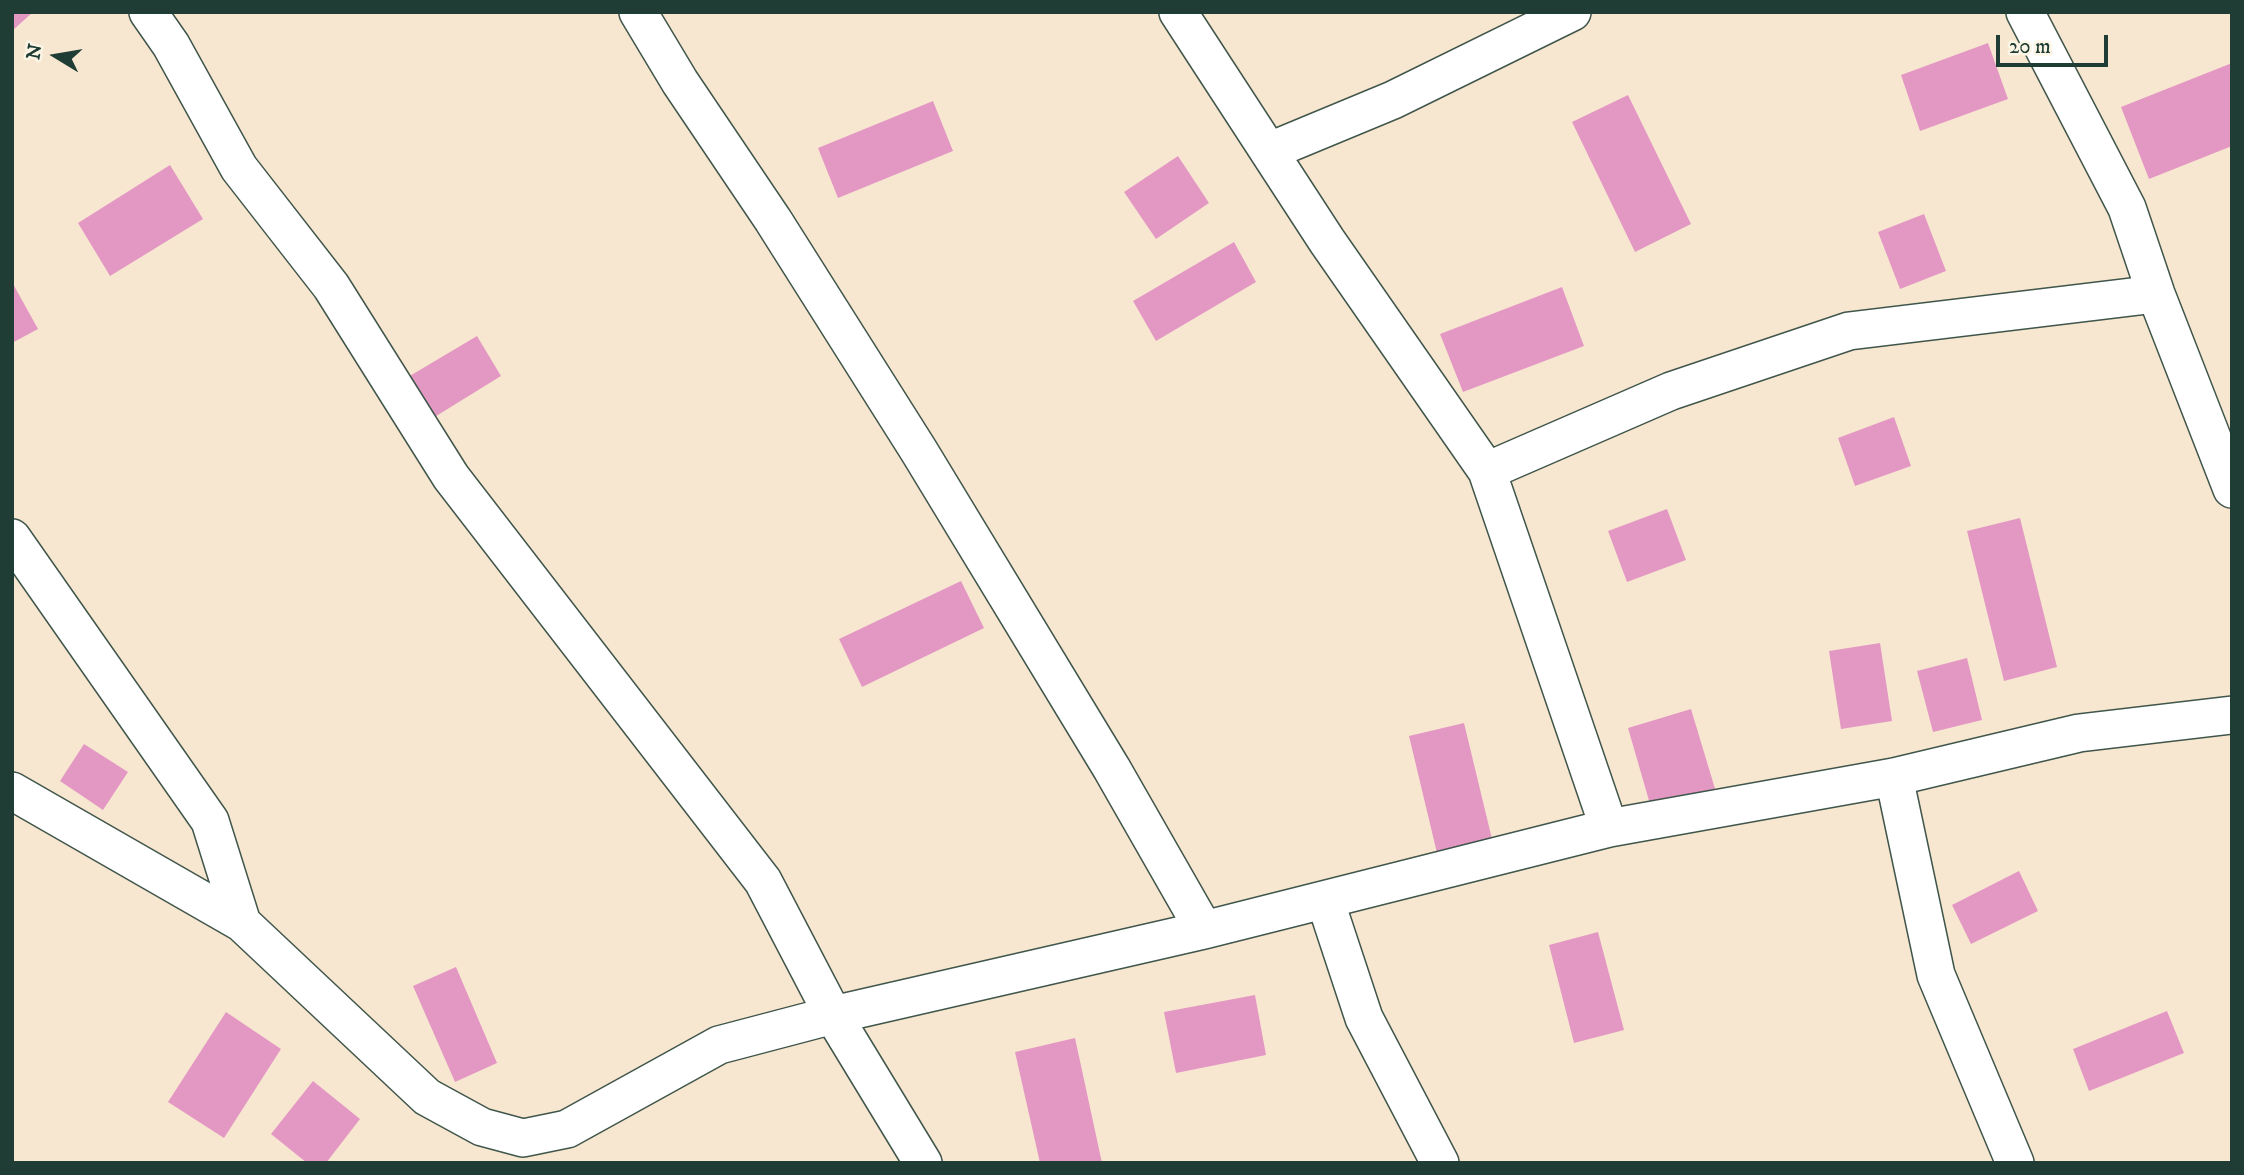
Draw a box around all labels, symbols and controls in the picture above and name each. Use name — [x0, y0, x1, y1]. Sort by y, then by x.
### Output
north arrow — [21, 21, 91, 91]
scale bar — [1999, 21, 2111, 65]
text: 20 m — [2009, 34, 2051, 60]
text: N — [22, 42, 48, 62]

